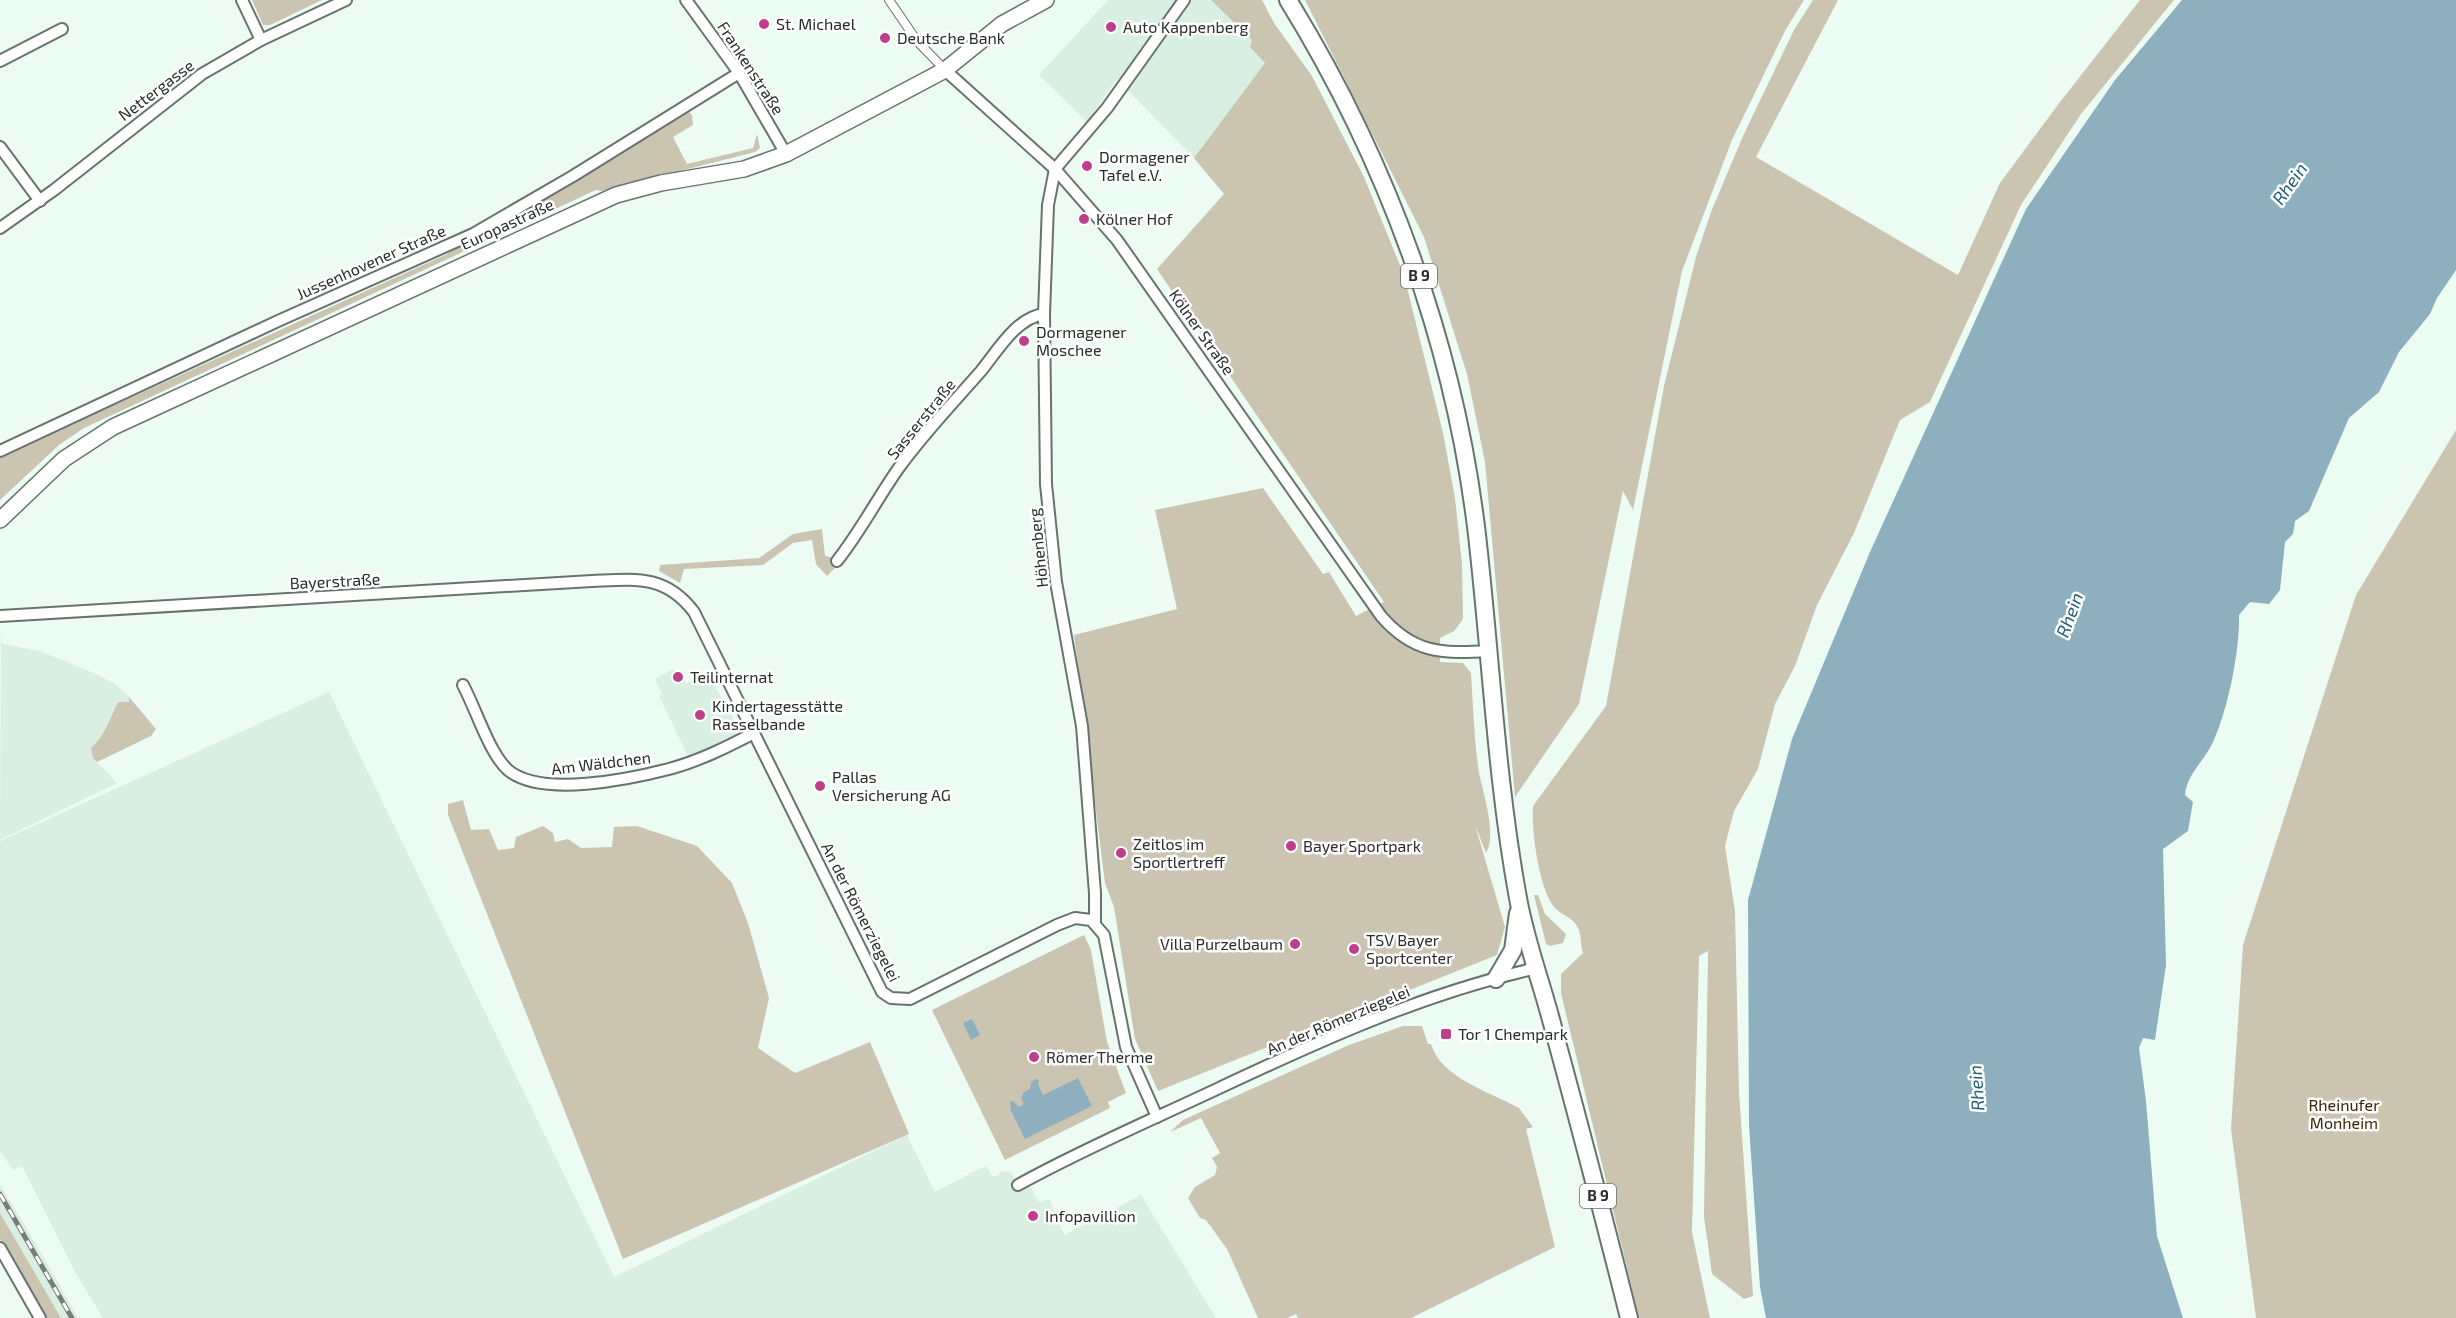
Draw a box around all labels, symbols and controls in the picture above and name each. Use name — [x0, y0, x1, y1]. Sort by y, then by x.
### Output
place label: St. Michael — [776, 14, 856, 33]
street label: Frankenstraße — [714, 17, 789, 118]
marker: St. Michael — [757, 17, 771, 31]
place label: Auto Kappenberg — [1123, 17, 1249, 36]
marker: Auto Kappenberg — [1104, 20, 1118, 34]
place label: Deutsche Bank — [897, 28, 1005, 47]
marker: Deutsche Bank — [878, 31, 892, 45]
street label: Nettergasse — [114, 55, 197, 124]
place label: Dormagener Tafel e.V. — [1099, 147, 1190, 184]
water label: Rhein — [2267, 158, 2311, 209]
marker: Dormagener Tafel e.V. — [1080, 159, 1094, 173]
street label: Europastraße — [457, 194, 556, 253]
place label: Kölner Hof — [1096, 209, 1173, 228]
marker: Kölner Hof — [1077, 212, 1091, 226]
street label: Jussenhovener Straße — [293, 220, 448, 303]
road number: B 9 — [1401, 264, 1437, 288]
street label: Kölner Straße — [1166, 285, 1239, 378]
place label: Dormagener Moschee — [1036, 322, 1127, 359]
marker: Dormagener Moschee — [1017, 334, 1031, 348]
street label: Sasserstraße — [882, 375, 959, 463]
street label: Höhenberg — [1024, 507, 1051, 589]
street label: Bayerstraße — [289, 569, 381, 592]
water label: Rhein — [2051, 589, 2087, 640]
place label: Teilinternat — [690, 667, 773, 686]
marker: Teilinternat — [671, 670, 685, 684]
place label: Kindertagesstätte Rasselbande — [712, 696, 843, 733]
marker: Kindertagesstätte Rasselbande — [693, 708, 707, 722]
street label: Am Wäldchen — [550, 747, 652, 778]
place label: Pallas Versicherung AG — [832, 767, 951, 804]
marker: Pallas Versicherung AG — [813, 779, 827, 793]
place label: Zeitlos im Sportlertreff — [1133, 834, 1226, 871]
place label: Bayer Sportpark — [1303, 836, 1421, 855]
street label: An der Römerziegelei — [818, 839, 905, 985]
marker: Bayer Sportpark — [1284, 839, 1298, 853]
marker: Zeitlos im Sportlertreff — [1114, 846, 1128, 860]
place label: TSV Bayer Sportcenter — [1366, 930, 1453, 967]
place label: Villa Purzelbaum — [1160, 934, 1283, 953]
marker: Villa Purzelbaum — [1288, 937, 1302, 951]
marker: TSV Bayer Sportcenter — [1347, 942, 1361, 956]
street label: An der Römerziegelei — [1263, 981, 1412, 1058]
place label: Tor 1 Chempark — [1458, 1024, 1568, 1043]
marker: Tor 1 Chempark — [1439, 1027, 1453, 1041]
place label: Römer Therme — [1046, 1047, 1153, 1066]
marker: Römer Therme — [1027, 1050, 1041, 1064]
water label: Rhein — [1963, 1064, 1989, 1112]
park label: Rheinufer Monheim — [2308, 1095, 2380, 1132]
road number: B 9 — [1580, 1184, 1616, 1208]
place label: Infopavillion — [1045, 1206, 1136, 1225]
marker: Infopavillion — [1026, 1209, 1040, 1223]

